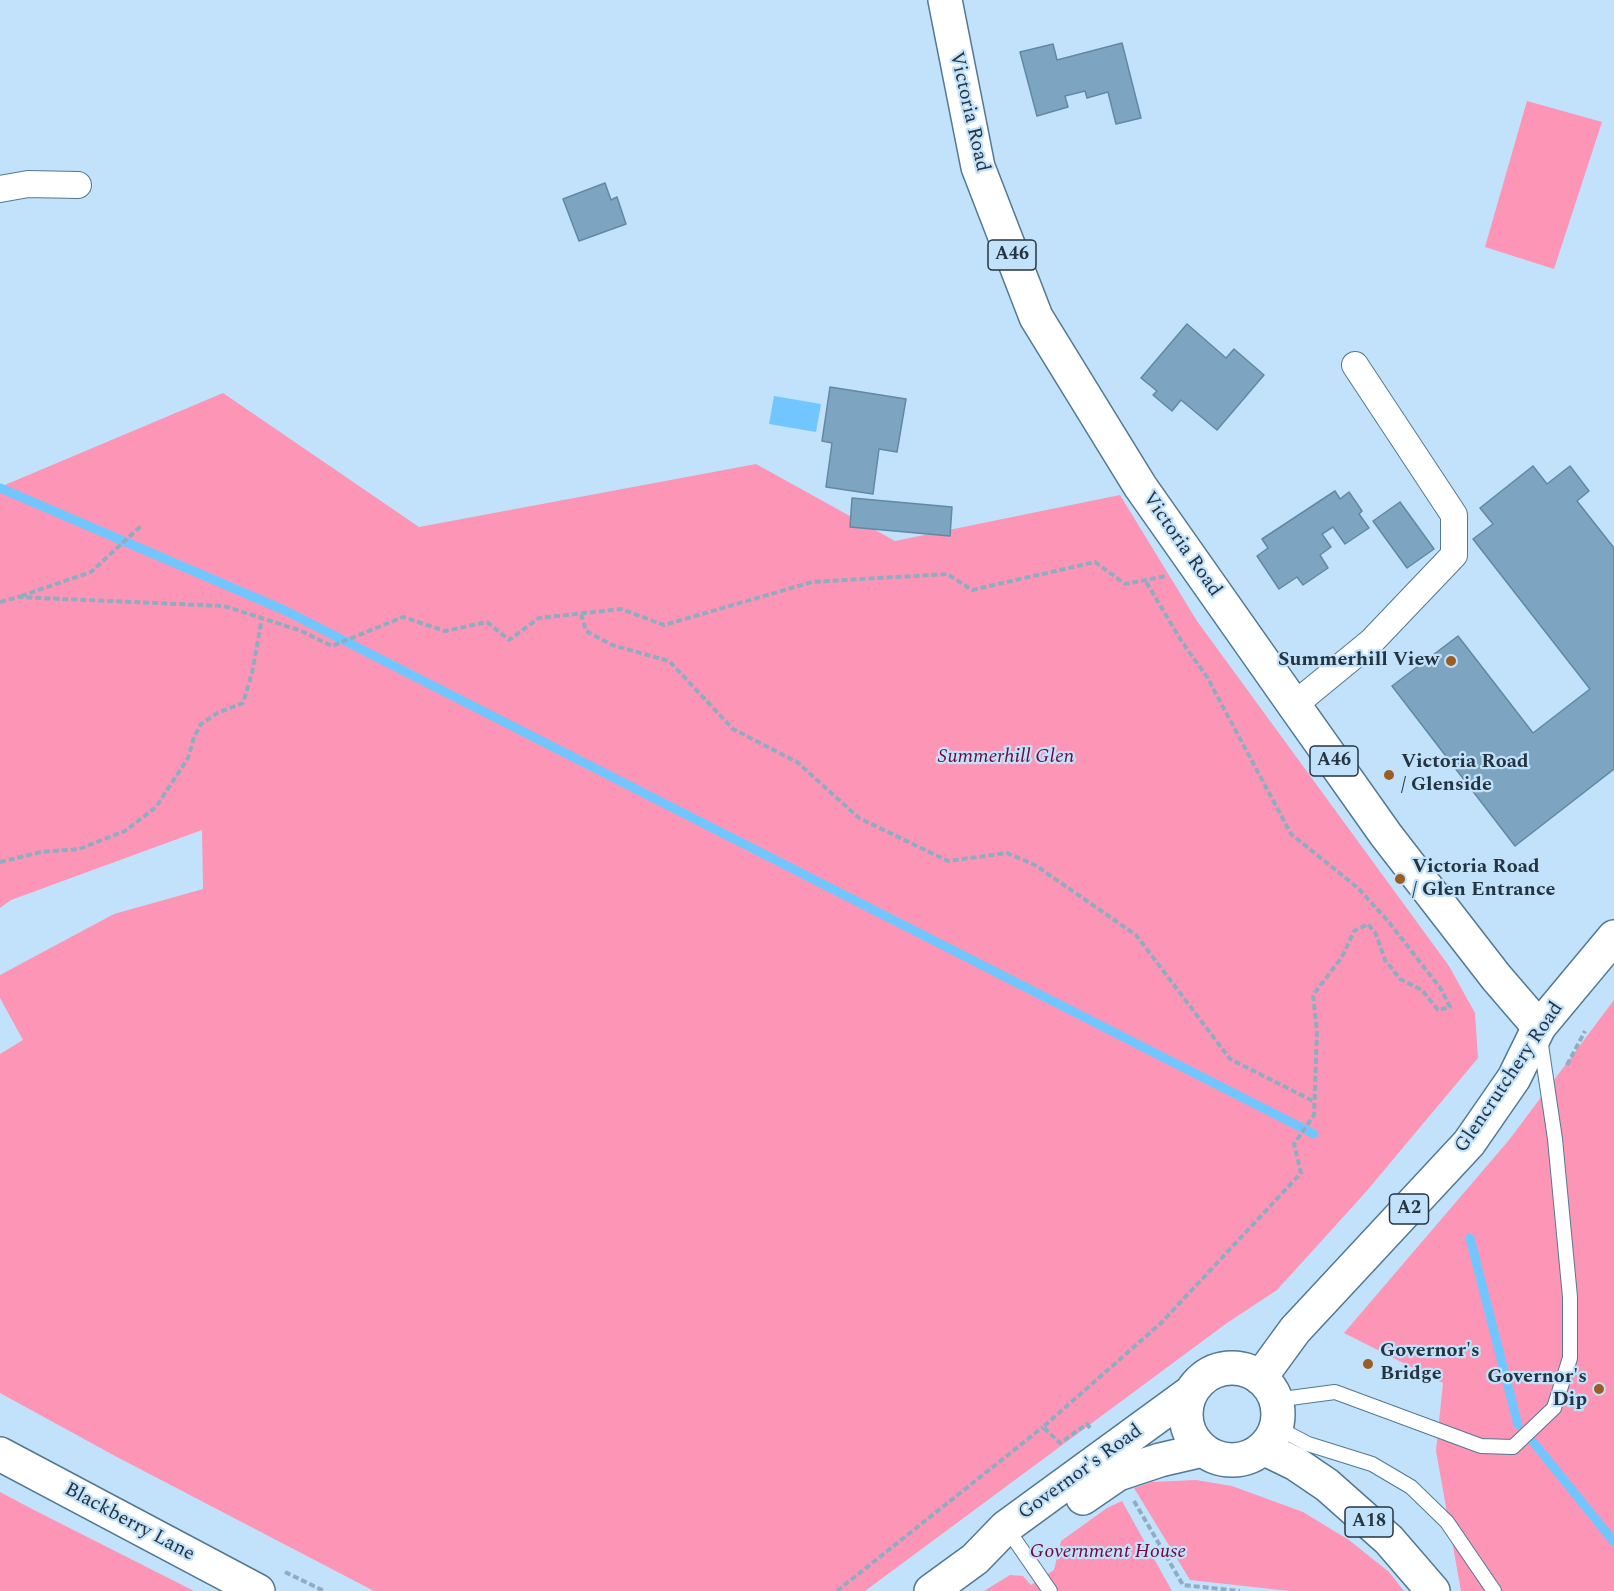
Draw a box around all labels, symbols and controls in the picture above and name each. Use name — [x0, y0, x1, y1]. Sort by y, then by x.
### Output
street label: Victoria Road — [943, 50, 993, 174]
road number: A46 — [988, 240, 1036, 270]
street label: Victoria Road — [1136, 488, 1226, 602]
place label: Summerhill View — [1278, 649, 1439, 673]
marker: Summerhill View — [1444, 654, 1458, 668]
park label: Summerhill Glen — [938, 746, 1074, 770]
road number: A46 — [1310, 746, 1358, 776]
place label: Victoria Road / Glenside — [1401, 751, 1529, 798]
marker: Victoria Road / Glenside — [1382, 768, 1396, 782]
place label: Victoria Road / Glen Entrance — [1412, 856, 1555, 903]
marker: Victoria Road / Glen Entrance — [1393, 872, 1407, 886]
street label: Glencrutchery Road — [1451, 998, 1569, 1158]
road number: A2 — [1390, 1194, 1428, 1224]
place label: Governor's Bridge — [1380, 1340, 1480, 1387]
marker: Governor's Bridge — [1361, 1357, 1375, 1371]
place label: Governor's Dip — [1487, 1366, 1587, 1413]
marker: Governor's Dip — [1592, 1382, 1606, 1396]
street label: Governor's Road — [1014, 1420, 1148, 1526]
street label: Blackberry Lane — [60, 1479, 198, 1567]
road number: A18 — [1345, 1507, 1393, 1537]
park label: Government House — [1030, 1541, 1186, 1565]

